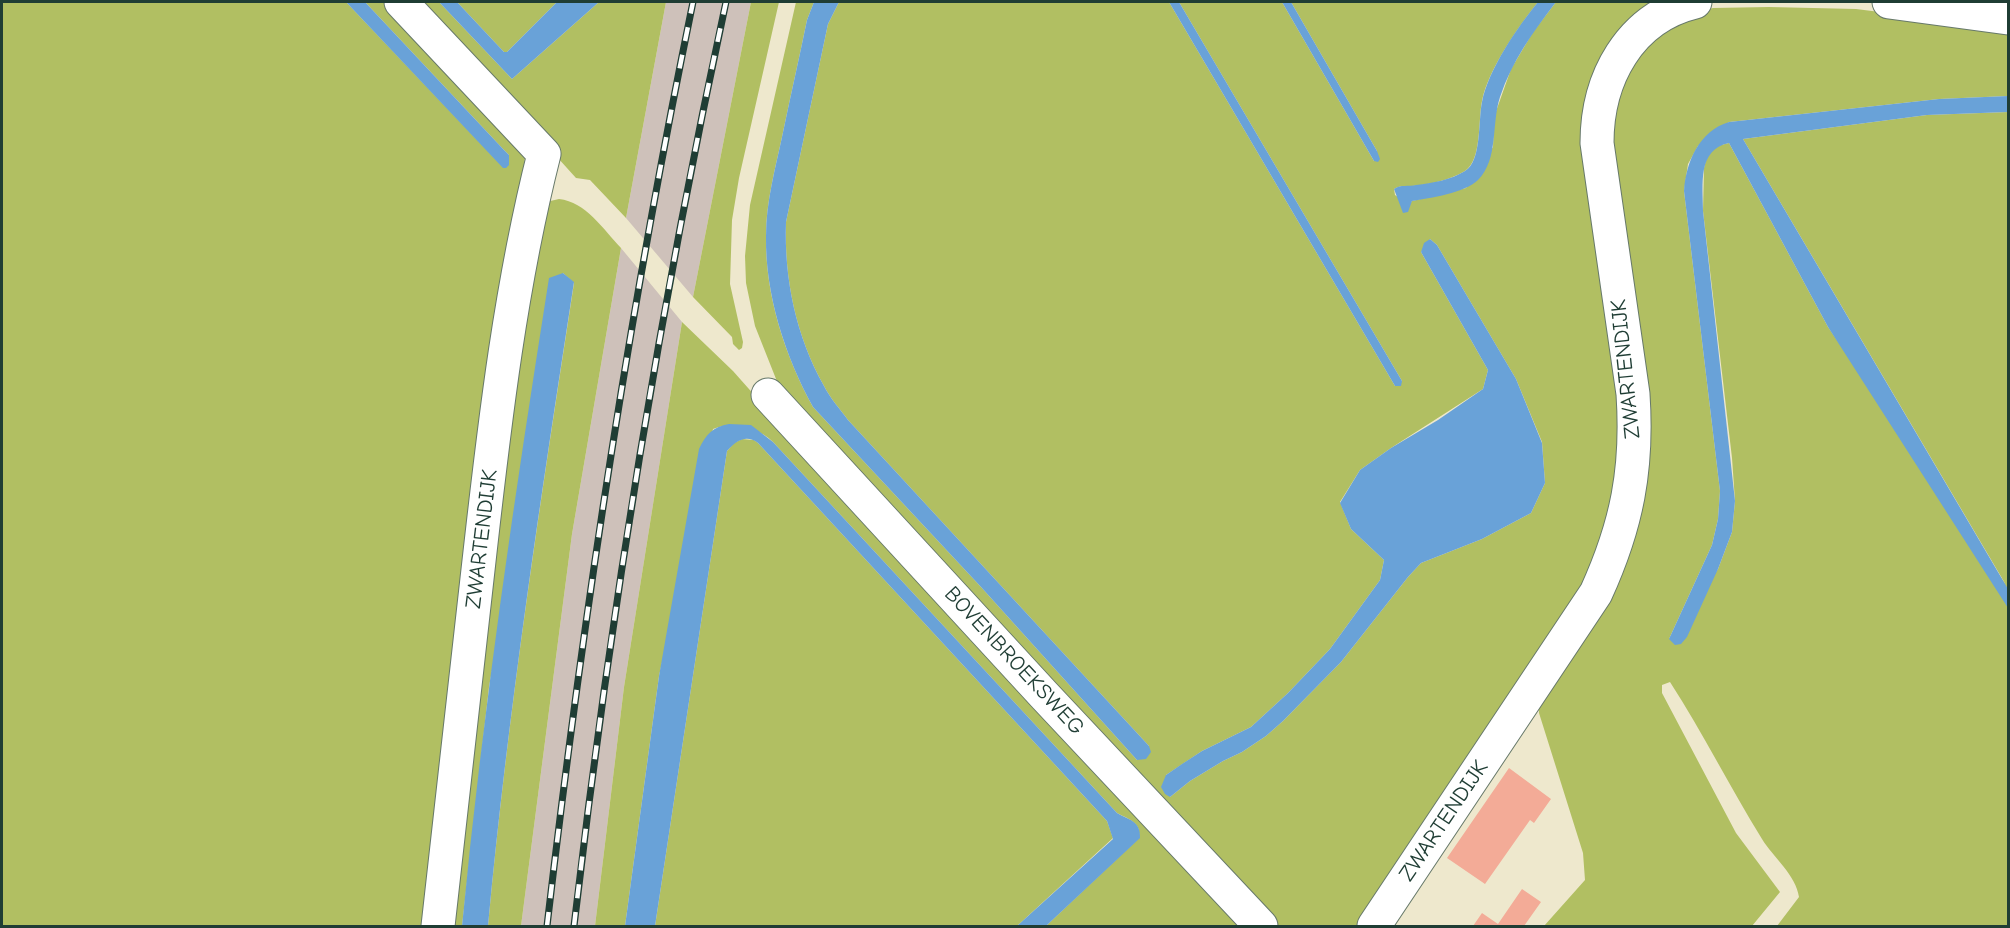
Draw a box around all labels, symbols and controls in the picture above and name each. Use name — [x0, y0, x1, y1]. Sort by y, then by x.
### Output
street label: ZWARTENDIJK — [1606, 298, 1646, 440]
street label: ZWARTENDIJK — [460, 468, 504, 610]
street label: BOVENBROEKSWEG — [938, 581, 1090, 741]
street label: ZWARTENDIJK — [1394, 756, 1494, 886]

